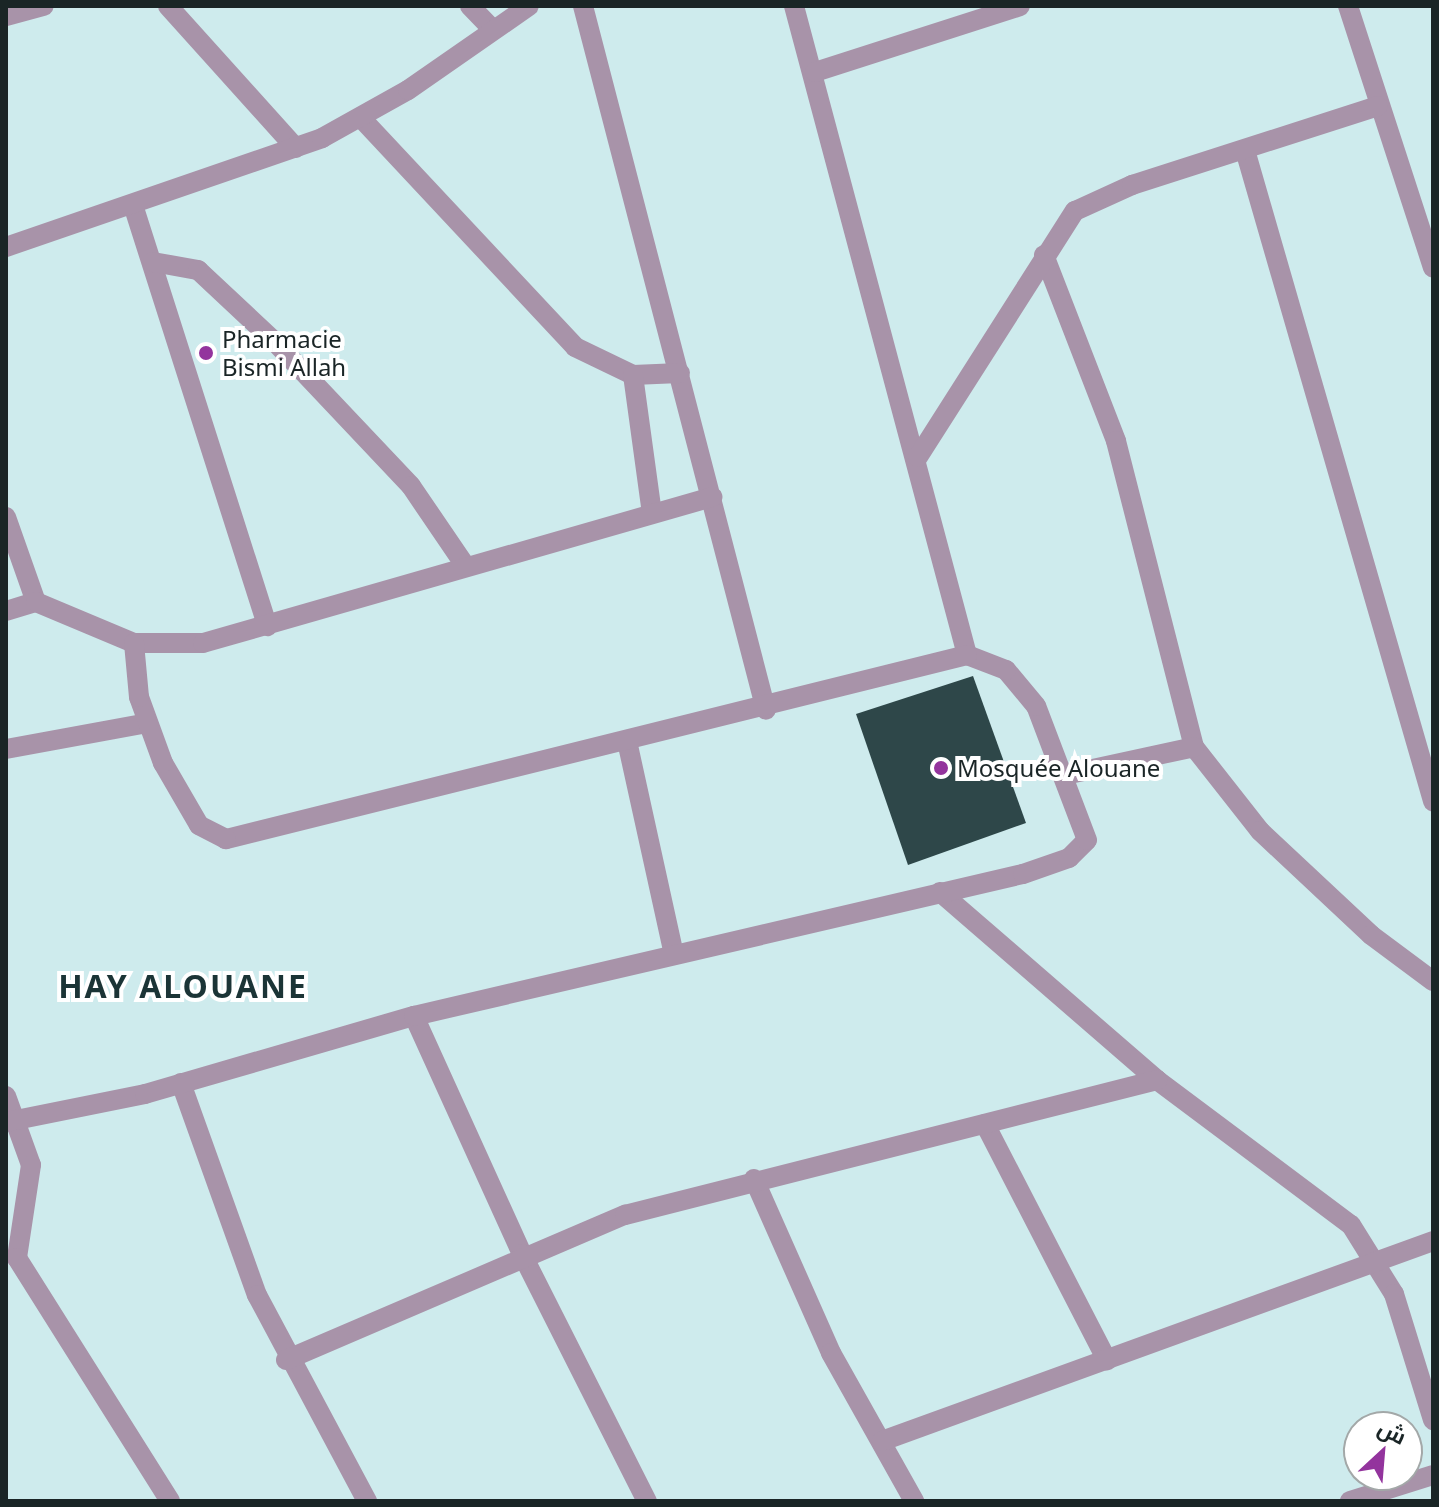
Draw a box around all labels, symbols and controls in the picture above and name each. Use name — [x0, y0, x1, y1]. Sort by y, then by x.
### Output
place label: Pharmacie Bismi Allah — [222, 325, 346, 381]
marker: Pharmacie Bismi Allah — [197, 344, 215, 362]
place label: Mosquée Alouane — [957, 754, 1160, 782]
marker: Mosquée Alouane — [932, 759, 950, 777]
district label: HAY ALOUANE — [58, 967, 308, 1005]
north arrow — [1343, 1411, 1423, 1491]
text: ش — [1373, 1412, 1412, 1451]

